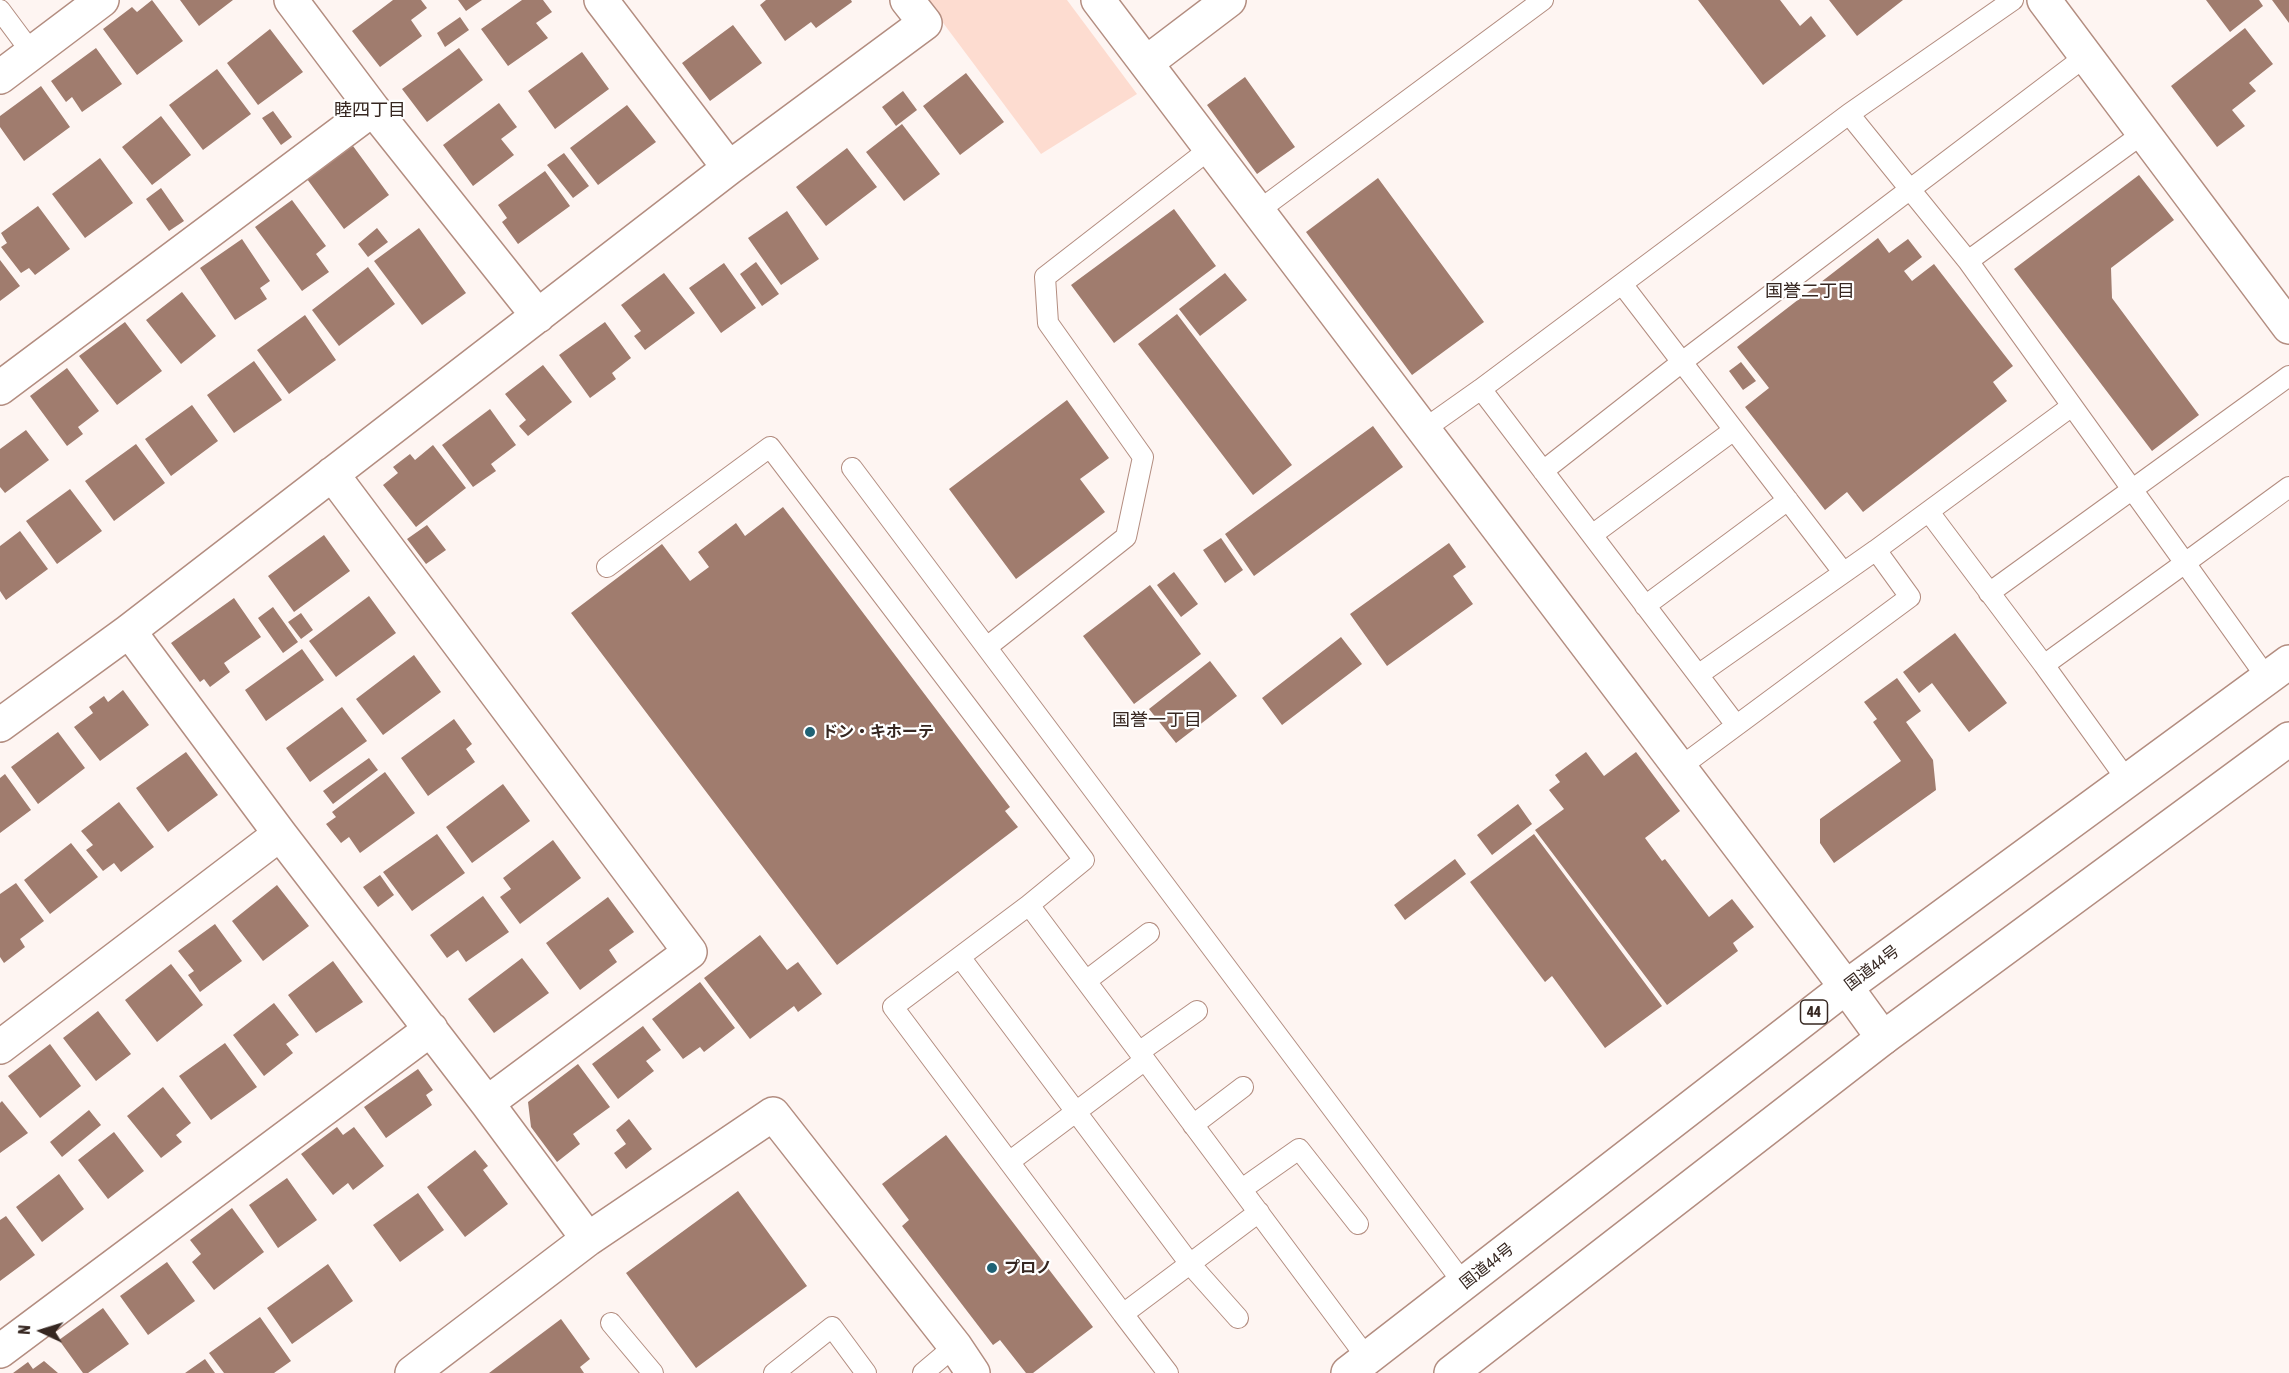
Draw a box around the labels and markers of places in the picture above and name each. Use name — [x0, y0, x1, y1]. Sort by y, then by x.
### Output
place label: ドン・キホーテ — [822, 722, 934, 742]
marker: ドン・キホーテ — [803, 725, 817, 739]
place label: プロノ — [1004, 1258, 1052, 1278]
marker: プロノ — [985, 1261, 999, 1275]

